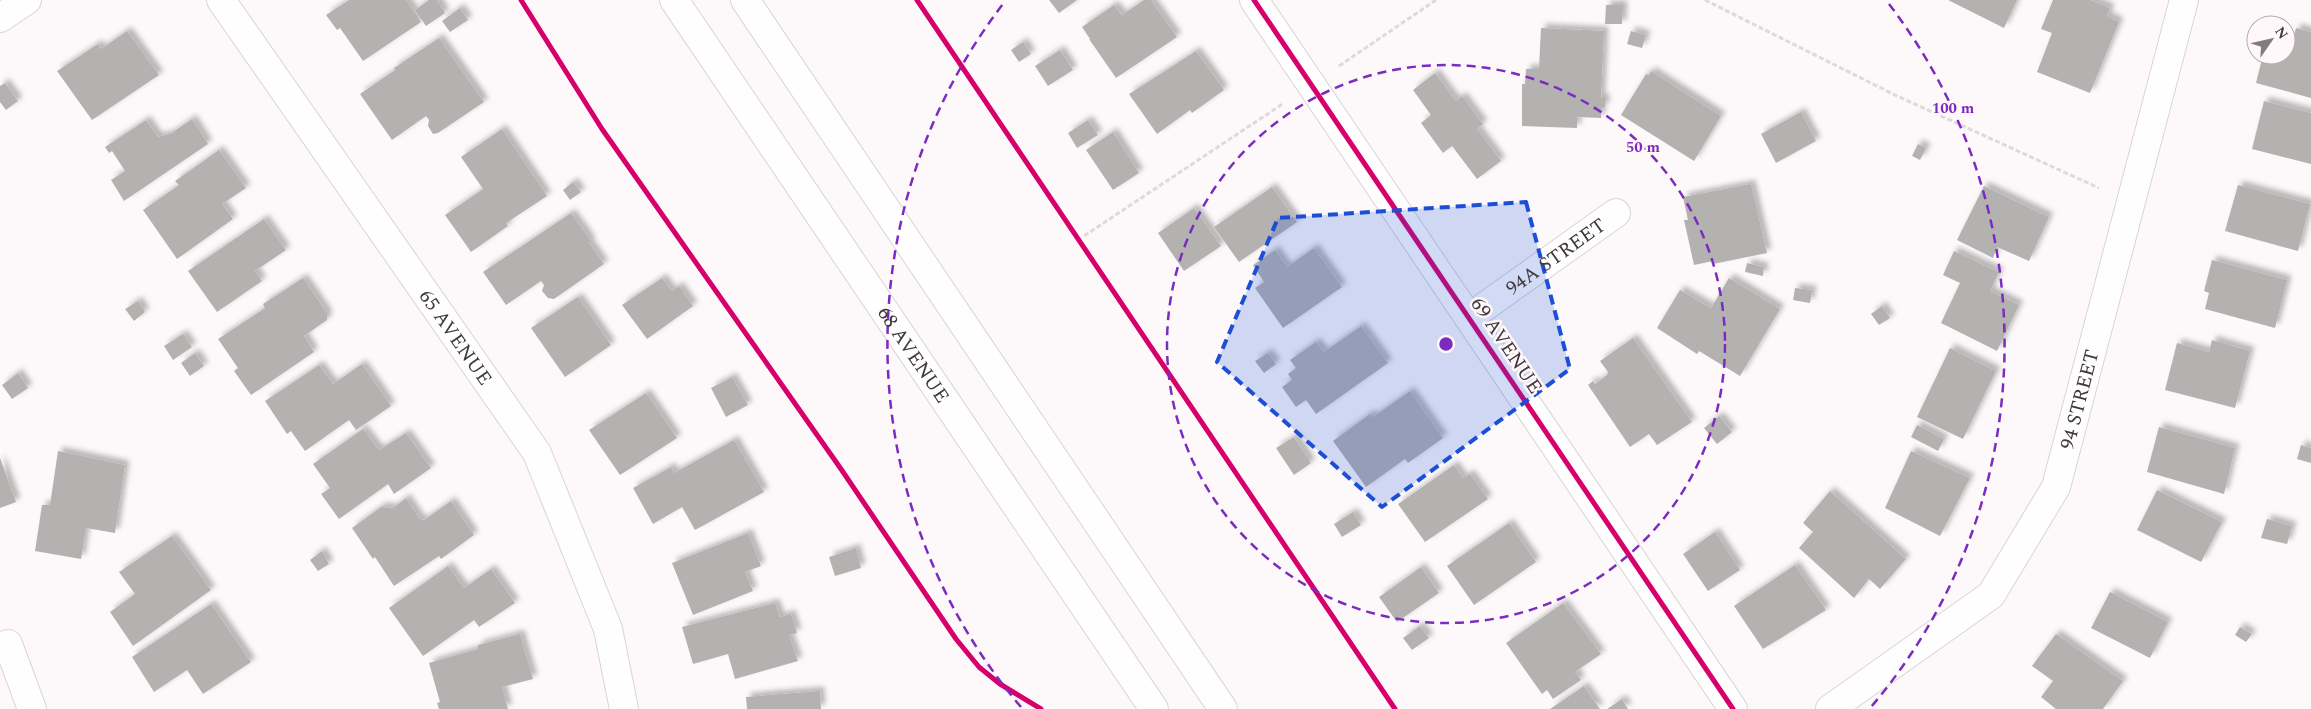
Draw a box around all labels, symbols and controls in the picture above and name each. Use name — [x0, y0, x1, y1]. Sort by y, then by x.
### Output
north arrow — [2246, 15, 2296, 65]
text: N — [2269, 22, 2293, 44]
text: 100 m — [1932, 97, 1975, 120]
text: 50 m — [1626, 136, 1661, 159]
street label: 94A STREET — [1500, 211, 1612, 303]
street label: 65 AVENUE — [411, 284, 499, 392]
street label: 69 AVENUE — [1463, 291, 1550, 400]
street label: 68 AVENUE — [870, 301, 957, 409]
centre of rings — [1437, 335, 1455, 353]
street label: 94 STREET — [2053, 346, 2107, 453]

